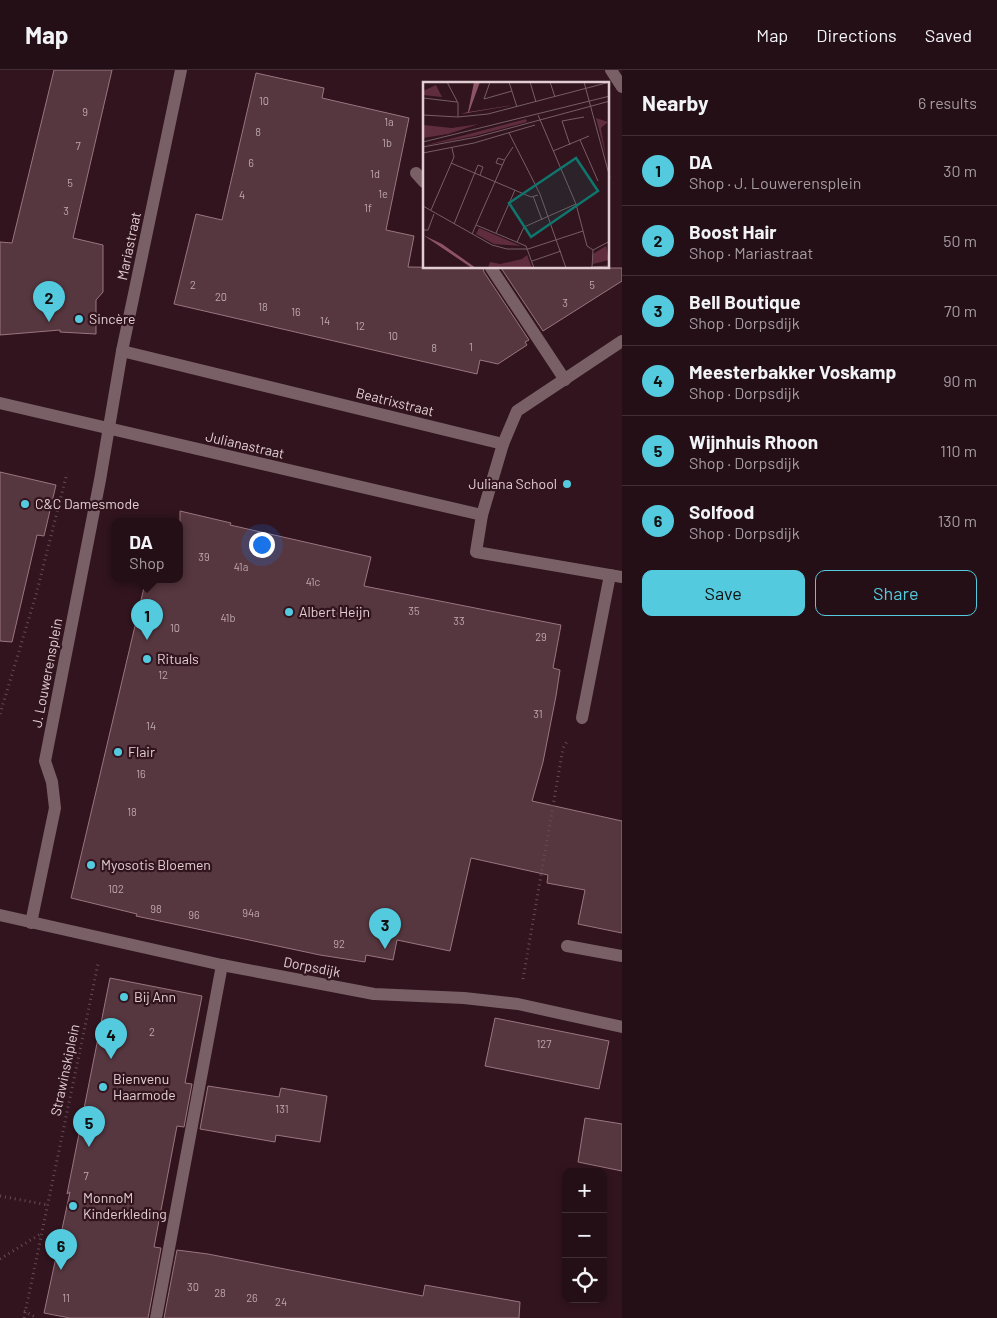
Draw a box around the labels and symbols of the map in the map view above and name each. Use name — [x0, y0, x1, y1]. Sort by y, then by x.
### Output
inset map — [423, 82, 610, 269]
house number: 10 — [259, 94, 269, 107]
house number: 9 — [82, 105, 88, 118]
house number: 1a — [384, 115, 394, 128]
house number: 8 — [255, 125, 261, 138]
house number: 1b — [382, 136, 392, 149]
house number: 7 — [75, 139, 81, 152]
house number: 6 — [248, 156, 254, 169]
house number: 1d — [370, 167, 380, 180]
house number: 5 — [67, 176, 73, 189]
house number: 1e — [378, 187, 388, 200]
house number: 4 — [239, 188, 245, 201]
house number: 1f — [364, 201, 372, 214]
house number: 3 — [63, 204, 69, 217]
street label: Mariastraat — [113, 210, 144, 282]
house number: 2 — [190, 278, 196, 291]
house number: 5 — [589, 278, 595, 291]
pin: 2 — [33, 281, 65, 322]
house number: 20 — [215, 290, 227, 303]
house number: 3 — [562, 296, 568, 309]
house number: 18 — [258, 300, 268, 313]
house number: 16 — [291, 305, 301, 318]
place label: Sincère — [89, 310, 135, 327]
marker: Sincère — [73, 313, 85, 325]
house number: 14 — [320, 314, 330, 327]
house number: 12 — [355, 319, 365, 332]
house number: 10 — [388, 329, 398, 342]
house number: 1 — [469, 340, 473, 353]
house number: 8 — [431, 341, 437, 354]
street label: Beatrixstraat — [354, 384, 436, 419]
street label: Julianastraat — [204, 427, 286, 462]
place label: Juliana School — [469, 475, 557, 492]
marker: Juliana School — [561, 478, 573, 490]
place label: C&C Damesmode — [35, 495, 140, 512]
marker: C&C Damesmode — [19, 498, 31, 510]
your location — [249, 532, 275, 558]
house number: 39 — [198, 550, 210, 563]
house number: 41a — [234, 560, 248, 573]
house number: 41c — [306, 575, 321, 588]
pin: 1 — [131, 599, 163, 640]
place label: Albert Heijn — [299, 603, 370, 620]
house number: 35 — [408, 604, 420, 617]
marker: Albert Heijn — [283, 606, 295, 618]
house number: 41b — [221, 611, 235, 624]
house number: 33 — [453, 614, 465, 627]
street label: J. Louwerensplein — [28, 617, 65, 729]
house number: 10 — [170, 621, 180, 634]
house number: 29 — [535, 630, 547, 643]
place label: Rituals — [157, 650, 199, 667]
marker: Rituals — [141, 653, 153, 665]
house number: 12 — [158, 668, 168, 681]
house number: 31 — [533, 707, 543, 720]
house number: 14 — [146, 719, 156, 732]
place label: Flair — [128, 743, 155, 760]
marker: Flair — [112, 746, 124, 758]
house number: 16 — [136, 767, 146, 780]
house number: 18 — [127, 805, 137, 818]
place label: Myosotis Bloemen — [101, 856, 211, 873]
marker: Myosotis Bloemen — [85, 859, 97, 871]
house number: 102 — [108, 882, 124, 895]
house number: 98 — [150, 902, 162, 915]
house number: 94a — [242, 906, 260, 919]
house number: 96 — [188, 908, 200, 921]
pin: 3 — [369, 908, 401, 949]
house number: 92 — [333, 937, 345, 950]
street label: Dorpsdijk — [282, 953, 342, 980]
place label: Bij Ann — [134, 988, 176, 1005]
marker: Bij Ann — [118, 991, 130, 1003]
pin: 4 — [95, 1018, 127, 1059]
street label: Strawinskiplein — [46, 1022, 83, 1117]
house number: 2 — [149, 1025, 155, 1038]
house number: 127 — [537, 1037, 551, 1050]
place label: Bienvenu Haarmode — [113, 1070, 176, 1103]
marker: Bienvenu Haarmode — [97, 1081, 109, 1093]
house number: 131 — [275, 1102, 289, 1115]
pin: 5 — [73, 1106, 105, 1147]
house number: 7 — [83, 1169, 89, 1182]
place label: MonnoM Kinderkleding — [83, 1189, 167, 1222]
marker: MonnoM Kinderkleding — [67, 1200, 79, 1212]
pin: 6 — [45, 1229, 77, 1270]
house number: 30 — [187, 1280, 199, 1293]
house number: 28 — [214, 1286, 226, 1299]
house number: 11 — [62, 1291, 70, 1304]
house number: 26 — [246, 1291, 258, 1304]
house number: 24 — [275, 1295, 287, 1308]

